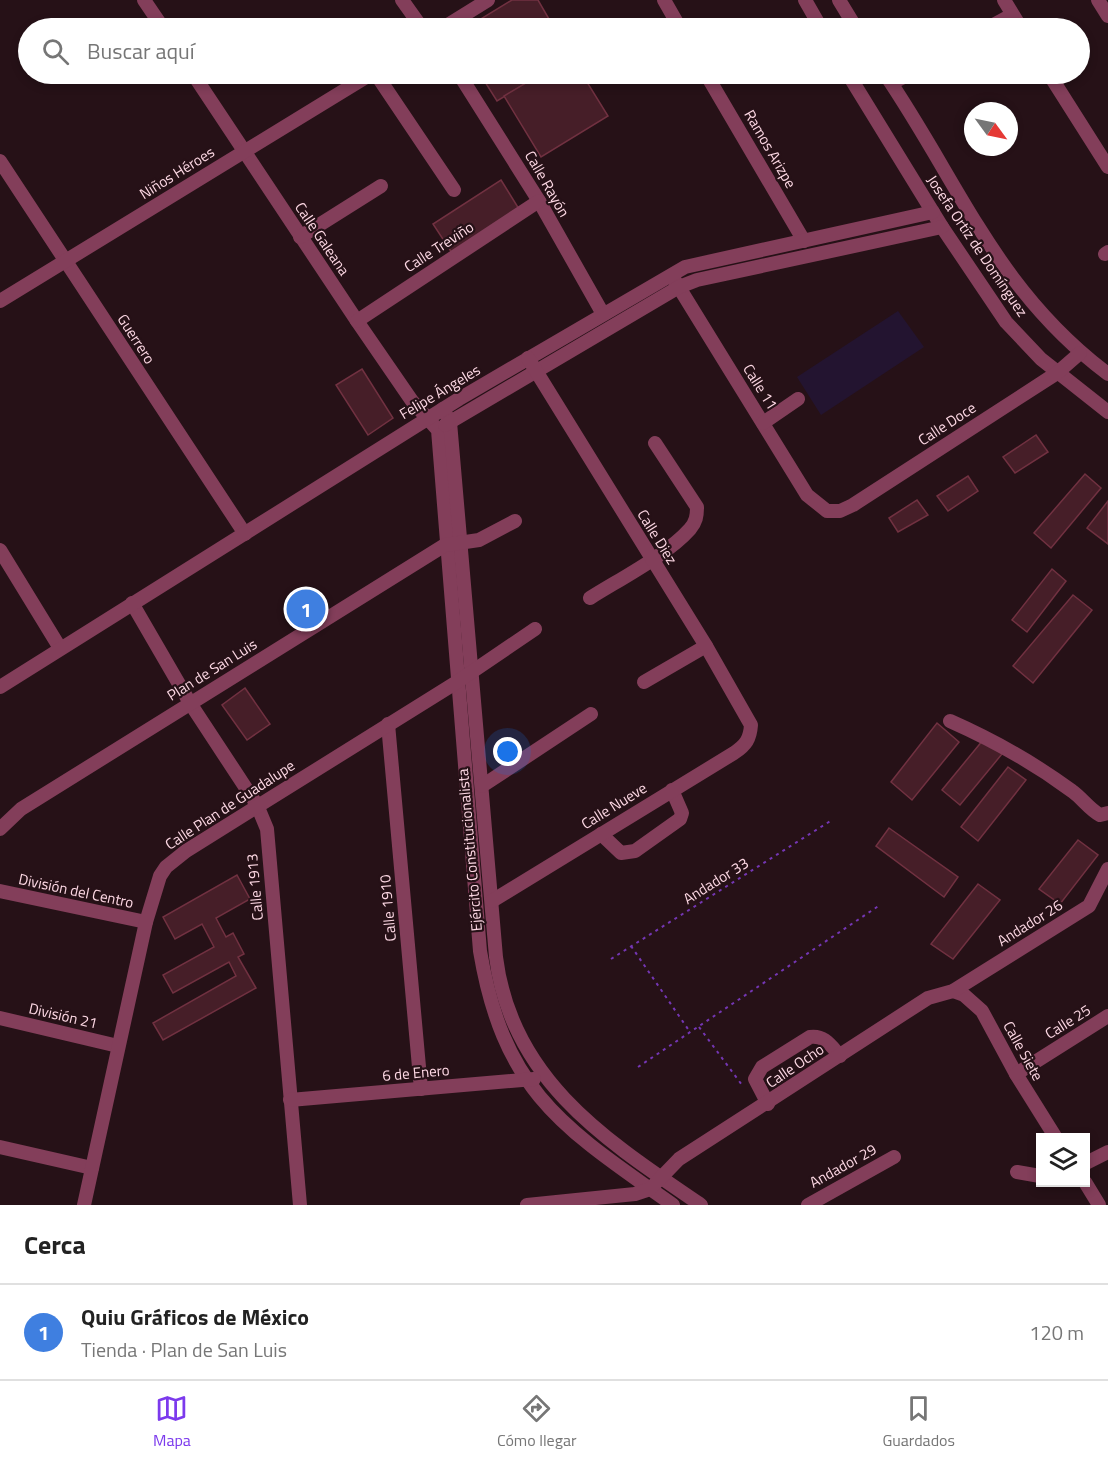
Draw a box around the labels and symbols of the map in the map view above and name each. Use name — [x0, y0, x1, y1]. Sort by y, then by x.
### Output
north arrow — [964, 102, 1018, 156]
street label: Ramos Arizpe — [739, 105, 802, 192]
street label: Niños Héroes — [135, 140, 219, 205]
street label: Calle Rayón — [519, 146, 576, 221]
street label: Josefa Ortíz de Domínguez — [921, 170, 1034, 321]
street label: Calle Galeana — [289, 197, 356, 281]
street label: Calle Treviño — [399, 215, 478, 278]
street label: Guerrero — [112, 309, 161, 368]
street label: Felipe Ángeles — [395, 358, 485, 425]
street label: Calle 11 — [737, 359, 783, 414]
street label: Calle Doce — [913, 396, 980, 451]
street label: Calle Diez — [632, 505, 683, 569]
pin: 1 — [286, 586, 326, 632]
street label: Plan de San Luis — [162, 633, 261, 706]
your location — [493, 737, 522, 766]
street label: Calle Plan de Guadalupe — [160, 754, 299, 855]
street label: Ejército Constitucionalista — [451, 767, 488, 932]
street label: Calle Nueve — [576, 776, 651, 835]
street label: Andador 33 — [678, 851, 753, 910]
street label: Calle 1913 — [240, 853, 269, 921]
street label: División del Centro — [16, 867, 136, 914]
street label: Calle 1910 — [373, 874, 402, 942]
street label: Andador 26 — [992, 893, 1067, 952]
street label: División 21 — [27, 996, 100, 1035]
street label: Calle 25 — [1040, 999, 1095, 1045]
street label: Calle Siete — [998, 1017, 1049, 1085]
street label: Calle Ocho — [761, 1038, 829, 1094]
street label: 6 de Enero — [381, 1058, 451, 1087]
street label: Andador 29 — [805, 1138, 881, 1193]

